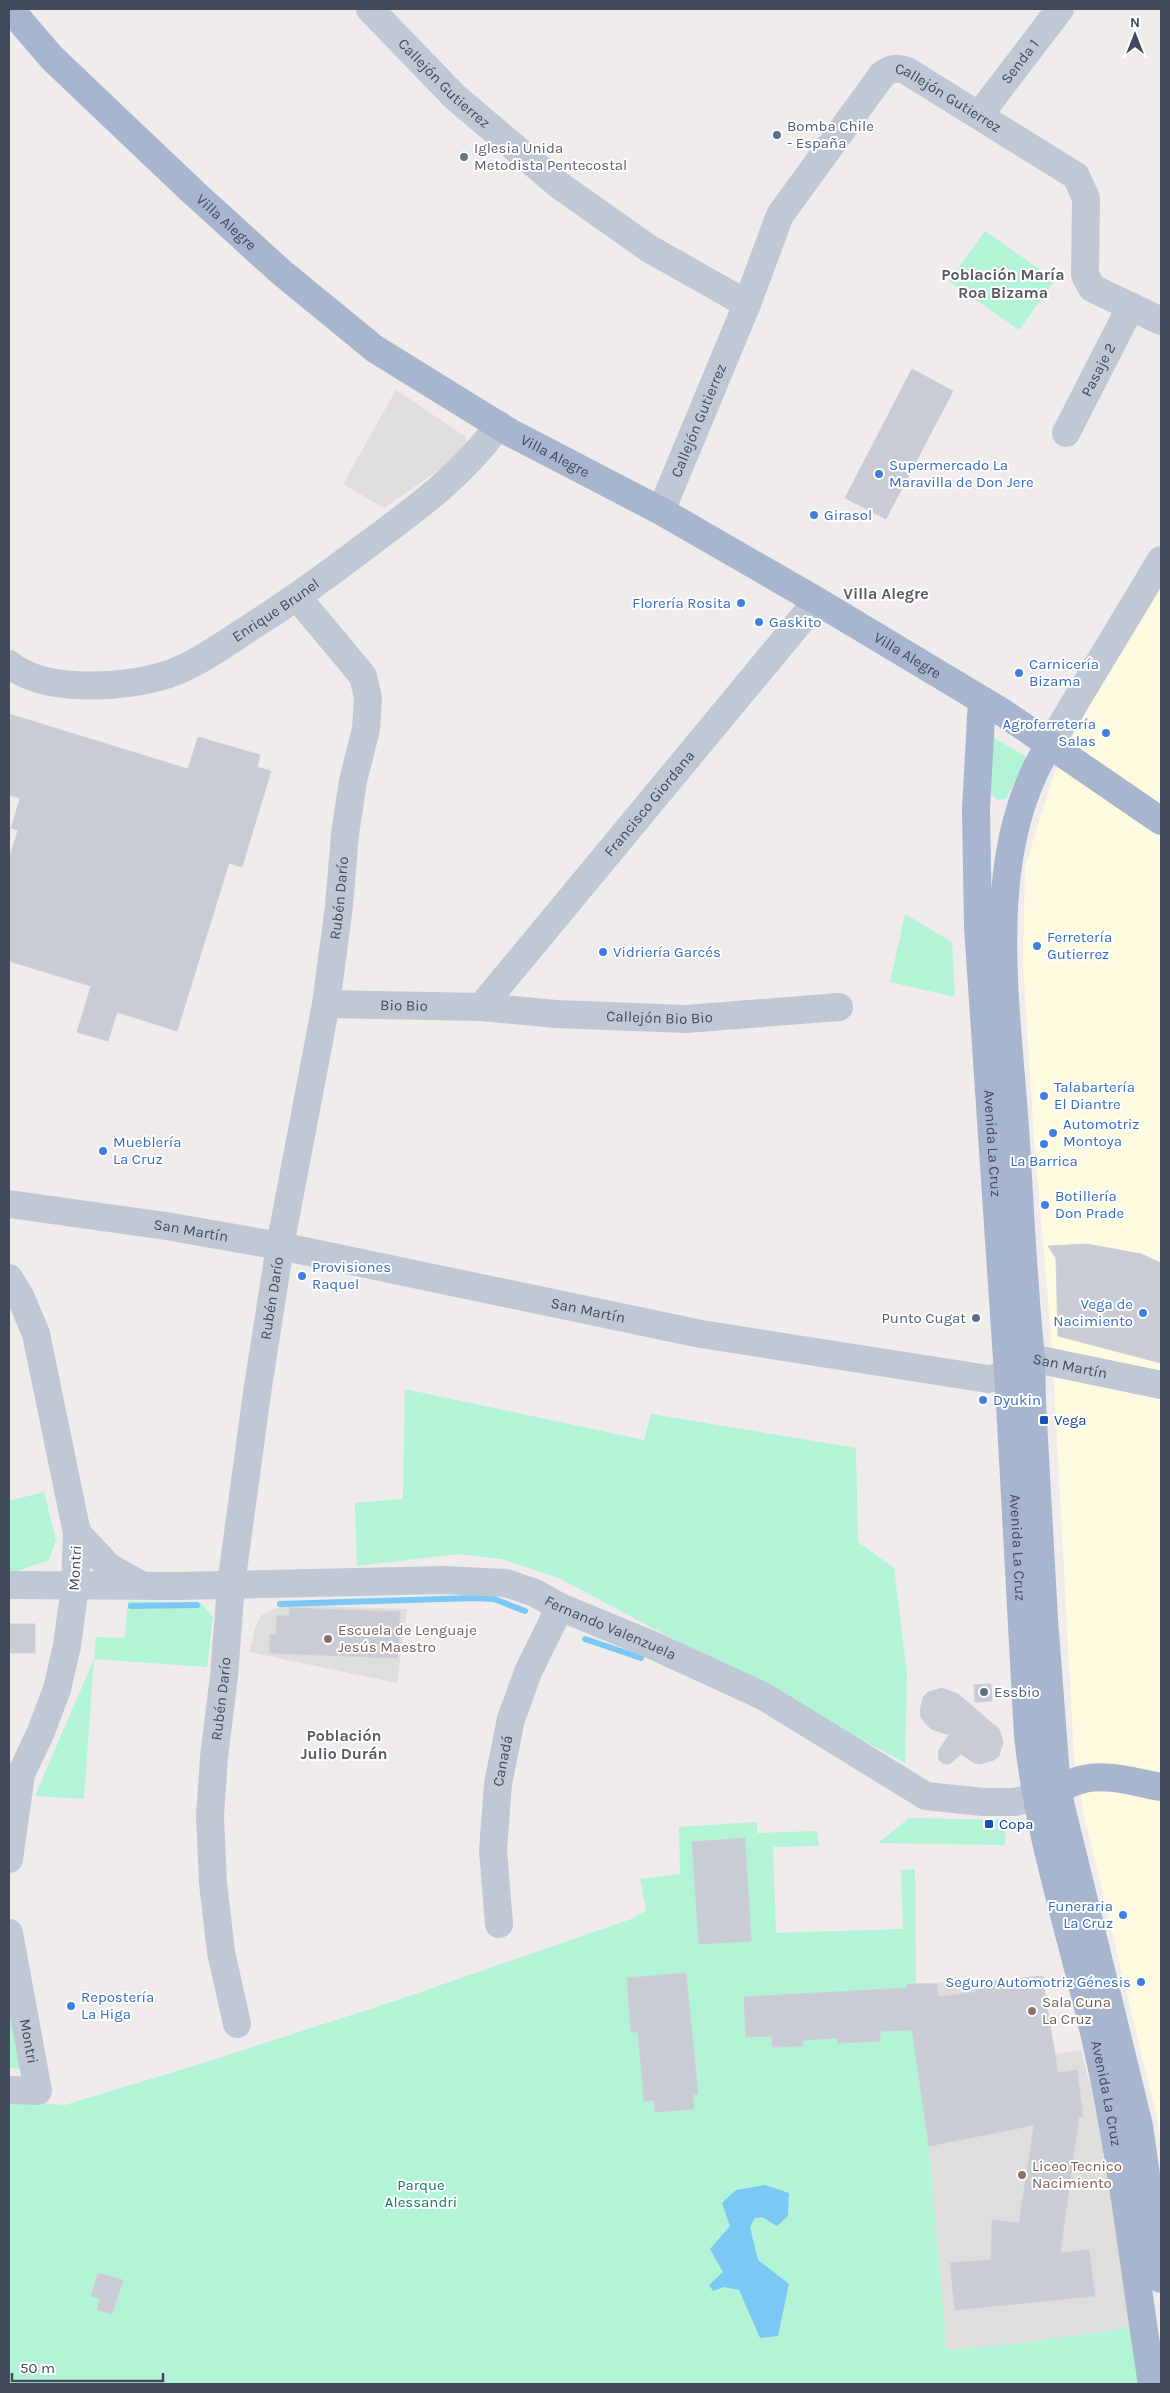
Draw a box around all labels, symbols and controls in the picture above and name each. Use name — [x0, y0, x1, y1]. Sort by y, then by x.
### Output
north arrow — [1110, 10, 1160, 60]
text: N — [1130, 14, 1140, 31]
street label: Callejón Gutierrez — [394, 35, 494, 132]
street label: Senda 1 — [997, 36, 1043, 87]
street label: Callejón Gutierrez — [894, 59, 1005, 136]
place label: Bomba Chile - España — [787, 117, 874, 152]
marker: Bomba Chile - España — [771, 129, 783, 141]
place label: Iglesia Unida Metodista Pentecostal — [474, 139, 627, 174]
marker: Iglesia Unida Metodista Pentecostal — [458, 151, 470, 163]
street label: Villa Alegre — [192, 190, 260, 254]
district label: Población María Roa Bizama — [941, 265, 1065, 302]
street label: Pasaje 2 — [1077, 340, 1119, 399]
street label: Callejón Gutierrez — [667, 361, 730, 480]
street label: Villa Alegre — [518, 431, 593, 481]
place label: Supermercado La Maravilla de Don Jere — [889, 456, 1034, 491]
marker: Supermercado La Maravilla de Don Jere — [873, 468, 885, 480]
place label: Girasol — [824, 506, 872, 524]
marker: Girasol — [808, 509, 820, 521]
street label: Enrique Brunel — [229, 574, 323, 646]
district label: Villa Alegre — [843, 584, 929, 603]
place label: Florería Rosita — [632, 594, 731, 612]
marker: Florería Rosita — [735, 597, 747, 609]
place label: Gaskito — [769, 613, 822, 631]
marker: Gaskito — [753, 616, 765, 628]
street label: Villa Alegre — [871, 628, 944, 682]
place label: Carnicería Bizama — [1029, 655, 1099, 690]
marker: Carnicería Bizama — [1013, 667, 1025, 679]
place label: Agroferretería Salas — [1002, 715, 1096, 750]
marker: Agroferretería Salas — [1100, 727, 1112, 739]
street label: Francisco Giordana — [600, 747, 699, 860]
street label: Rubén Darío — [326, 856, 352, 941]
place label: Ferretería Gutierrez — [1047, 928, 1112, 963]
marker: Ferretería Gutierrez — [1031, 940, 1043, 952]
place label: Vidriería Garcés — [613, 943, 721, 961]
marker: Vidriería Garcés — [597, 946, 609, 958]
street label: Bio Bio — [380, 996, 428, 1015]
street label: Callejón Bio Bio — [606, 1007, 714, 1028]
place label: Talabartería El Diantre — [1054, 1078, 1135, 1113]
street label: Avenida La Cruz — [980, 1089, 1005, 1198]
marker: Talabartería El Diantre — [1038, 1090, 1050, 1102]
place label: Automotriz Montoya — [1063, 1115, 1139, 1150]
marker: Automotriz Montoya — [1047, 1127, 1059, 1139]
place label: Mueblería La Cruz — [113, 1133, 181, 1168]
marker: La Barrica — [1038, 1138, 1050, 1150]
marker: Mueblería La Cruz — [97, 1145, 109, 1157]
place label: La Barrica — [1010, 1152, 1078, 1170]
place label: Botillería Don Prade — [1055, 1187, 1124, 1222]
marker: Botillería Don Prade — [1039, 1199, 1051, 1211]
street label: San Martín — [153, 1215, 230, 1246]
street label: Rubén Darío — [256, 1255, 287, 1341]
place label: Provisiones Raquel — [312, 1258, 391, 1293]
marker: Provisiones Raquel — [296, 1270, 308, 1282]
street label: San Martín — [549, 1294, 627, 1327]
place label: Vega de Nacimiento — [1053, 1295, 1133, 1330]
marker: Vega de Nacimiento — [1137, 1307, 1149, 1319]
place label: Punto Cugat — [882, 1309, 966, 1327]
marker: Punto Cugat — [970, 1312, 982, 1324]
street label: San Martín — [1031, 1350, 1109, 1383]
place label: Dyukin — [993, 1391, 1041, 1409]
marker: Dyukin — [977, 1394, 989, 1406]
place label: Vega — [1054, 1411, 1086, 1429]
marker: Vega — [1038, 1414, 1050, 1426]
street label: Avenida La Cruz — [1006, 1493, 1030, 1602]
street label: Montri — [65, 1545, 85, 1591]
street label: Fernando Valenzuela — [542, 1591, 679, 1664]
place label: Escuela de Lenguaje Jesús Maestro — [338, 1621, 477, 1656]
marker: Escuela de Lenguaje Jesús Maestro — [322, 1633, 334, 1645]
street label: Rubén Darío — [207, 1657, 234, 1742]
place label: Essbio — [994, 1683, 1040, 1701]
marker: Essbio — [978, 1686, 990, 1698]
district label: Población Julio Durán — [301, 1726, 387, 1763]
street label: Canadá — [489, 1734, 517, 1788]
place label: Copa — [999, 1815, 1033, 1833]
marker: Copa — [983, 1818, 995, 1830]
place label: Funeraria La Cruz — [1048, 1897, 1113, 1932]
marker: Funeraria La Cruz — [1117, 1909, 1129, 1921]
place label: Seguro Automotriz Génesis — [945, 1973, 1131, 1991]
marker: Seguro Automotriz Génesis — [1135, 1976, 1147, 1988]
place label: Repostería La Higa — [81, 1988, 154, 2023]
place label: Sala Cuna La Cruz — [1042, 1993, 1111, 2028]
marker: Repostería La Higa — [65, 2000, 77, 2012]
marker: Sala Cuna La Cruz — [1026, 2005, 1038, 2017]
street label: Montri — [16, 2017, 42, 2065]
street label: Avenida La Cruz — [1087, 2039, 1125, 2148]
place label: Liceo Tecnico Nacimiento — [1032, 2157, 1122, 2192]
marker: Liceo Tecnico Nacimiento — [1016, 2169, 1028, 2181]
park label: Parque Alessandri — [385, 2176, 457, 2211]
scale bar — [12, 2350, 164, 2382]
text: 50 m — [20, 2359, 55, 2377]

